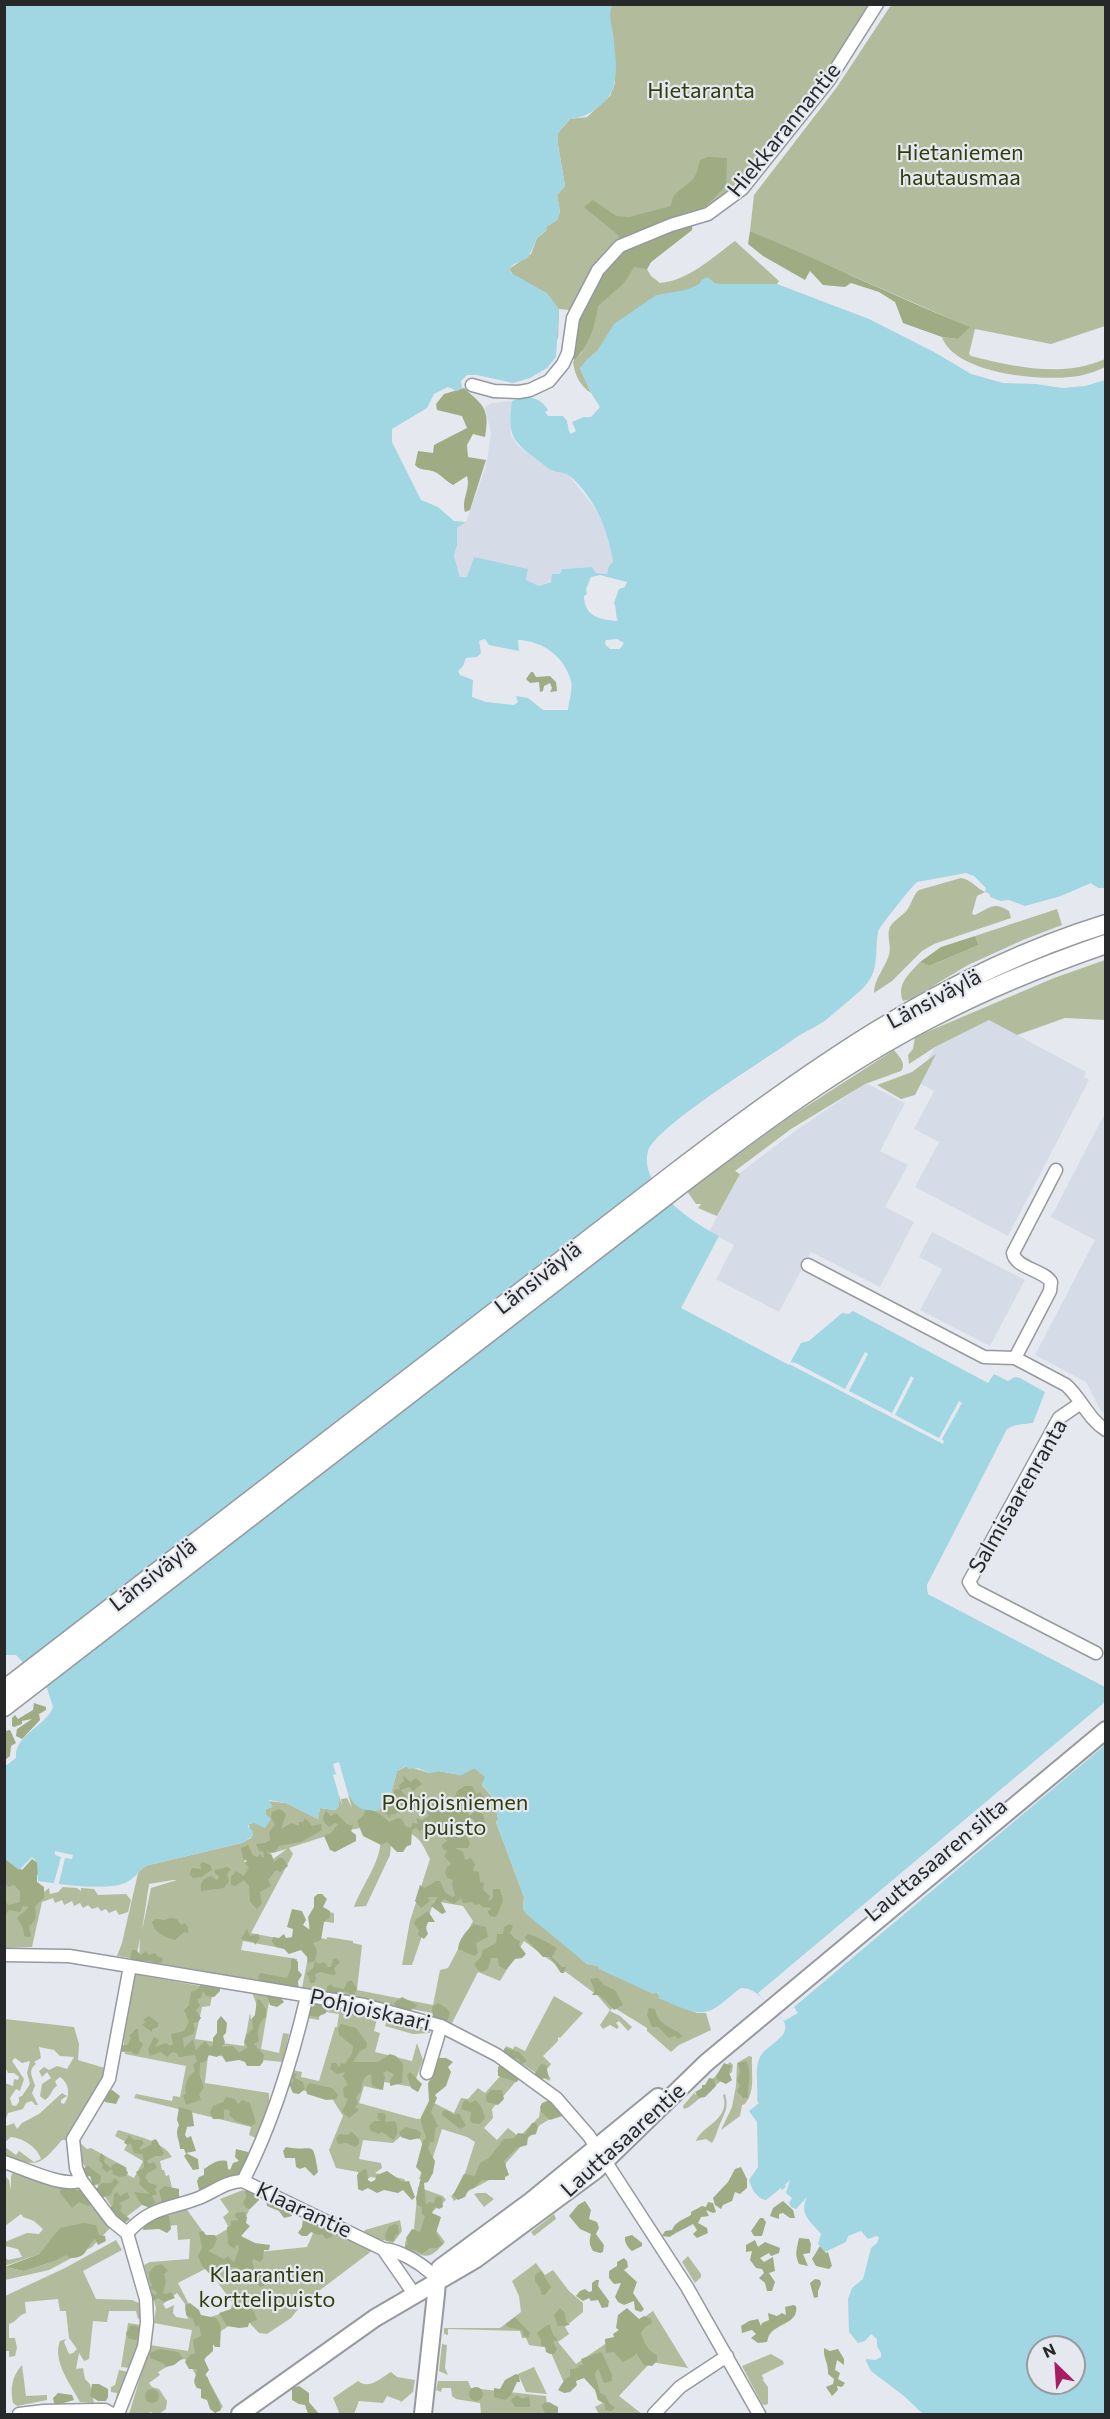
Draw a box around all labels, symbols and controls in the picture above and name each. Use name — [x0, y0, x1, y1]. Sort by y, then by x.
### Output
street label: Hiekkarannantie — [722, 58, 846, 202]
park label: Hietaranta — [647, 78, 755, 104]
park label: Hietaniemen hautausmaa — [896, 140, 1024, 192]
street label: Länsiväylä — [882, 963, 986, 1035]
street label: Länsiväylä — [489, 1236, 587, 1320]
street label: Salmisaarenranta — [963, 1414, 1073, 1578]
street label: Länsiväylä — [104, 1533, 202, 1617]
park label: Pohjoisniemen puisto — [382, 1790, 528, 1842]
street label: Lauttasaaren silta — [860, 1793, 1012, 1927]
street label: Pohjoiskaari — [307, 1983, 433, 2037]
street label: Lauttasaarentie — [556, 2077, 690, 2203]
street label: Klaarantie — [252, 2176, 356, 2244]
park label: Klaarantien korttelipuisto — [199, 2262, 335, 2314]
north arrow — [1026, 2335, 1086, 2395]
text: N — [1040, 2339, 1058, 2361]

